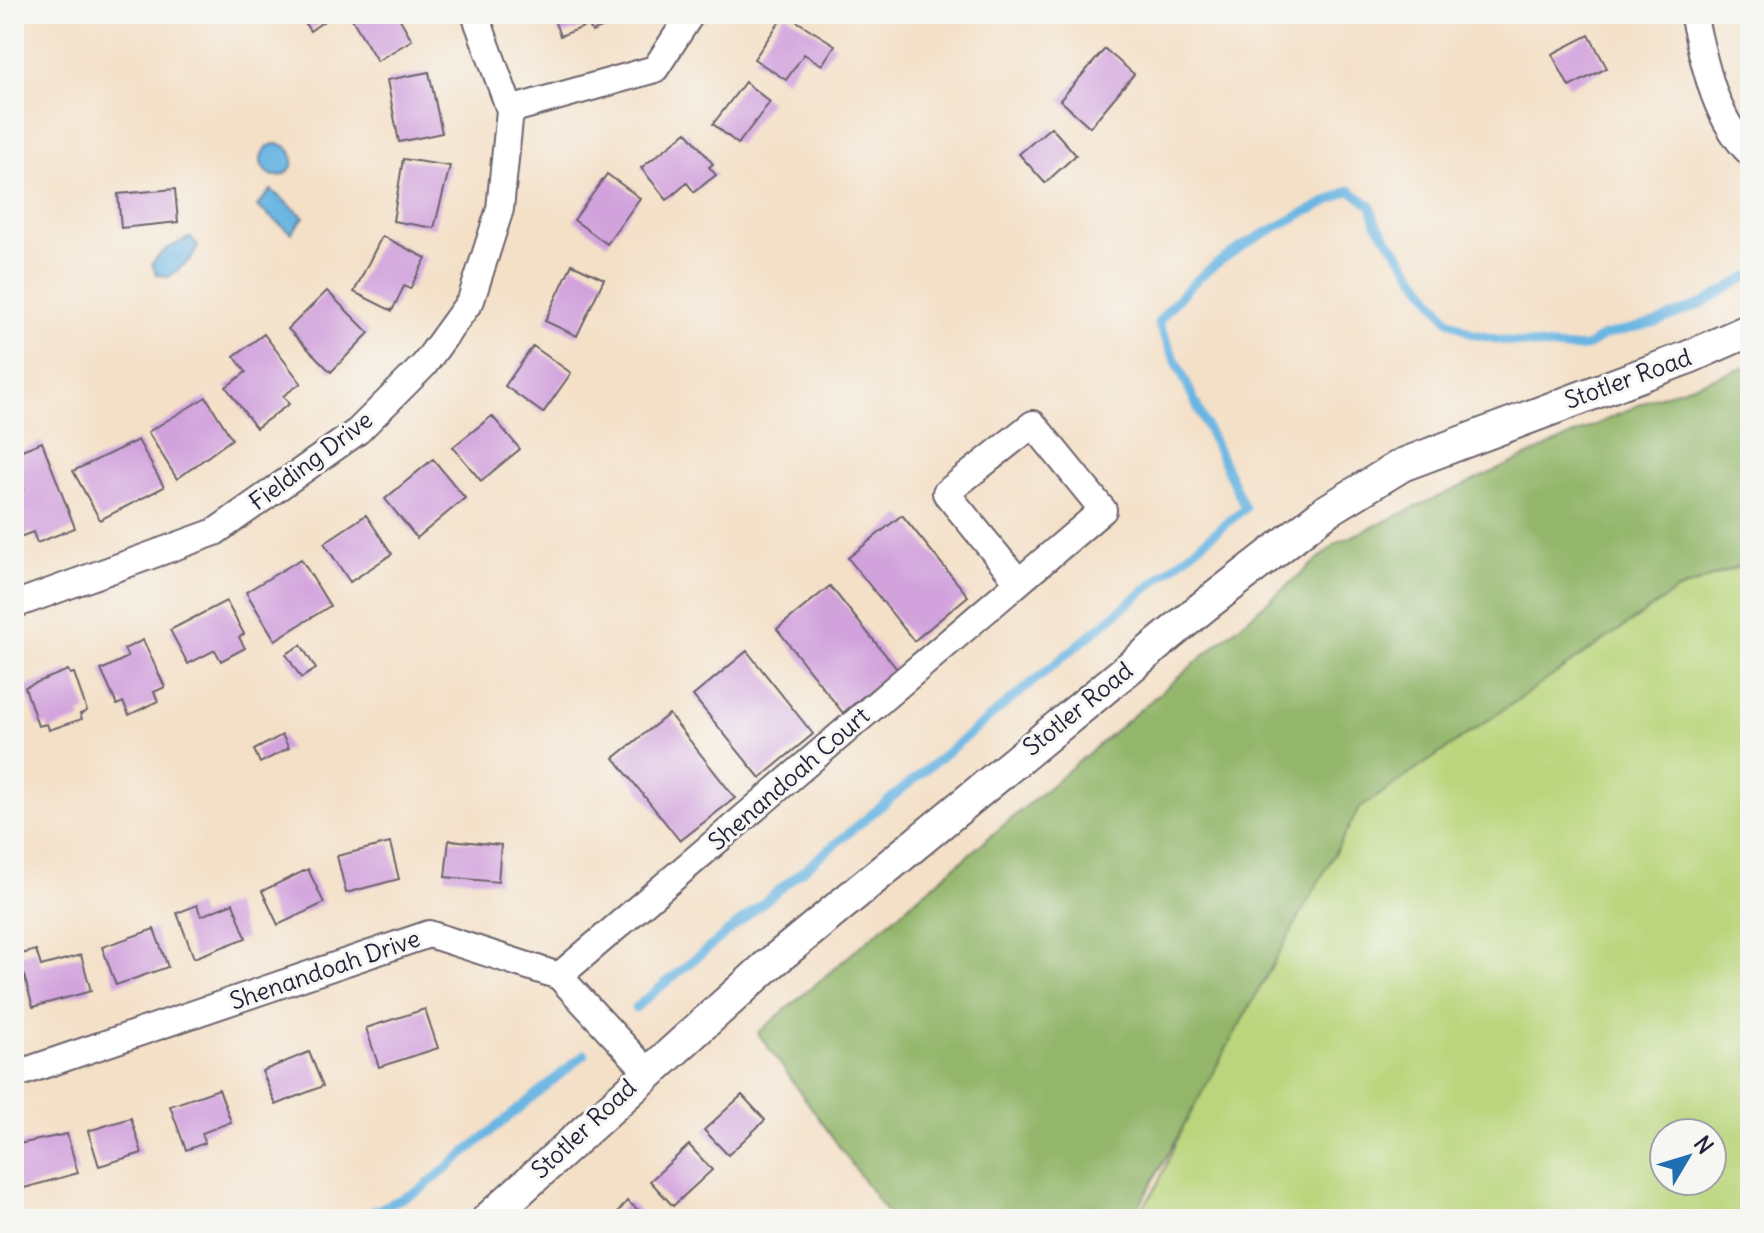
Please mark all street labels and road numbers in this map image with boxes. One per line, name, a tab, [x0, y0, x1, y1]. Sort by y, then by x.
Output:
street label: Stotler Road	[1560, 341, 1695, 415]
street label: Fielding Drive	[243, 404, 378, 516]
street label: Stotler Road	[1016, 655, 1138, 762]
street label: Shenandoah Court	[702, 700, 875, 856]
street label: Shenandoah Drive	[226, 922, 424, 1016]
street label: Stotler Road	[525, 1072, 642, 1184]

